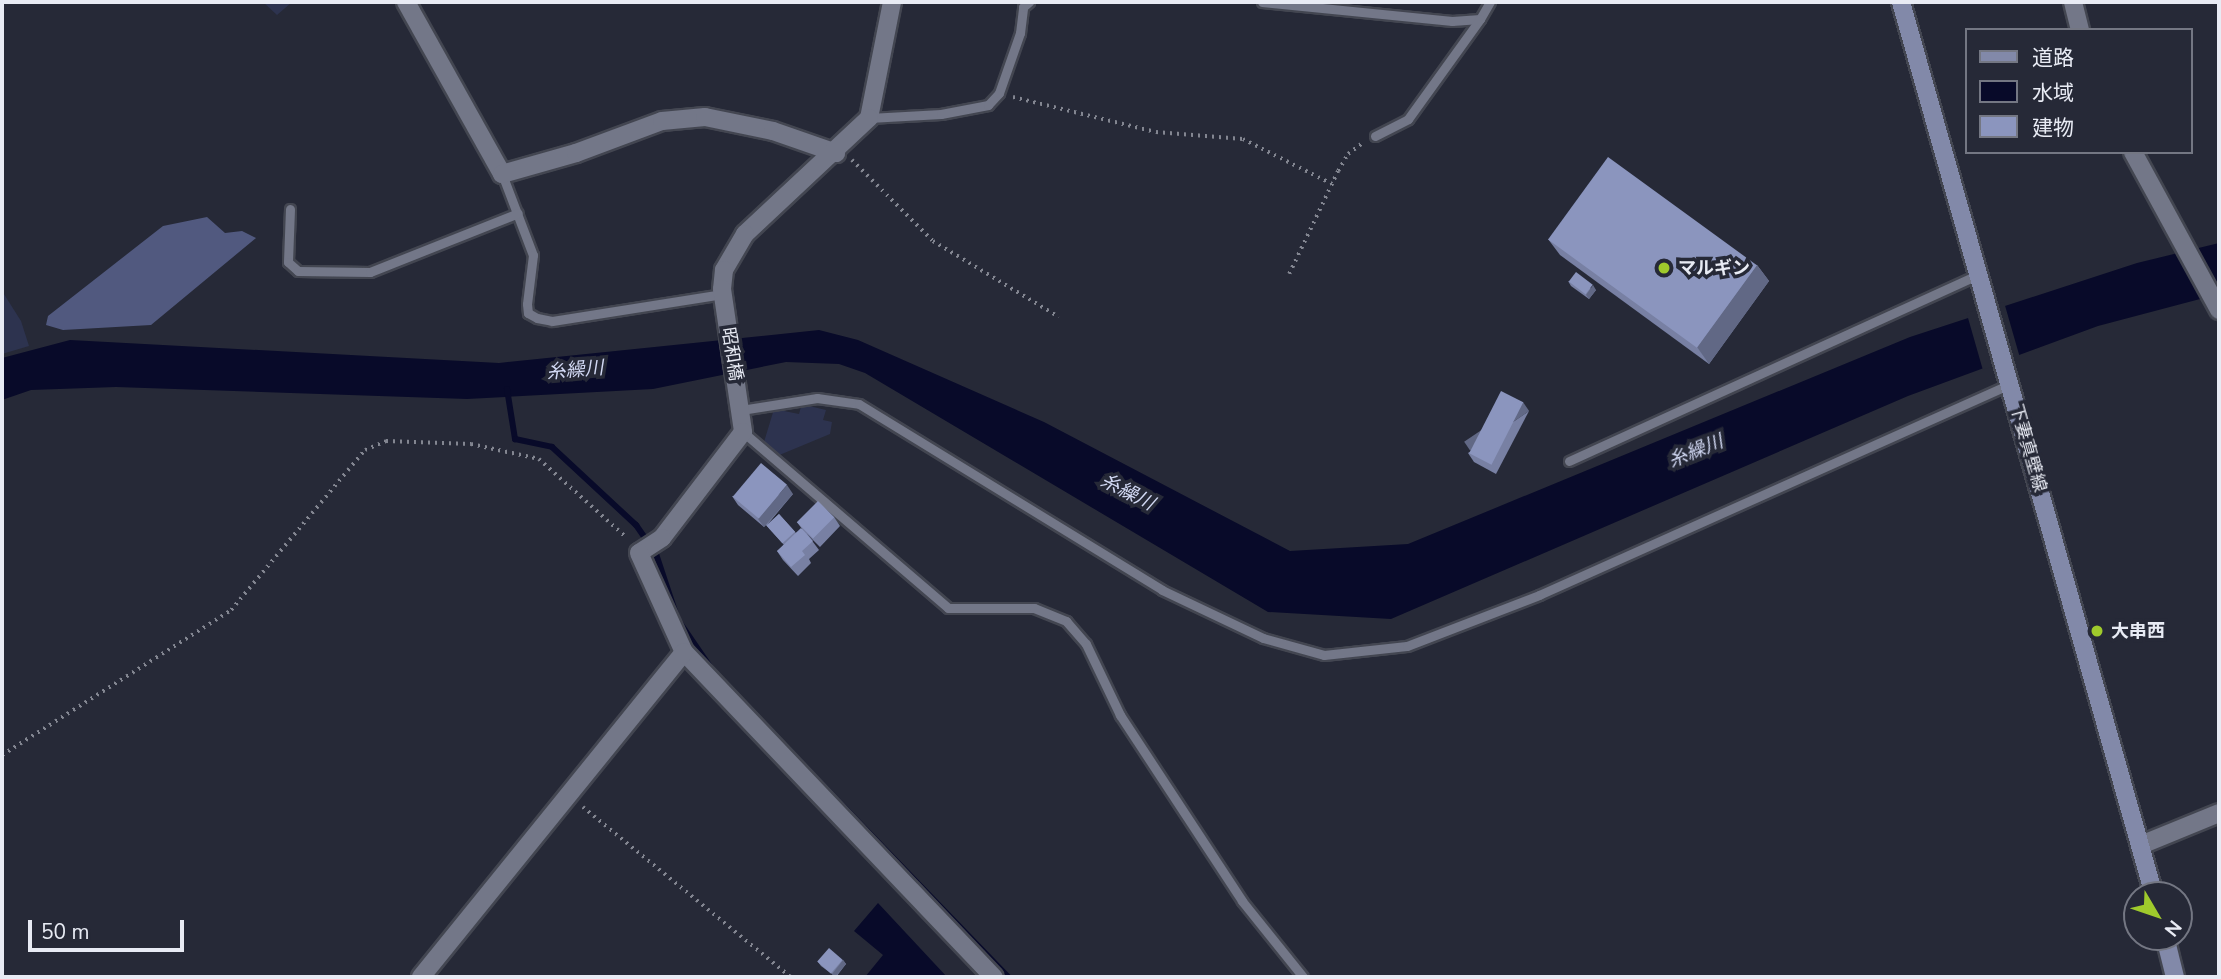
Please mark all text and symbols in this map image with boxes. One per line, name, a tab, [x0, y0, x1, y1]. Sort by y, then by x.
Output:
legend	[1966, 28, 2193, 154]
text: 道路	[2032, 44, 2074, 72]
text: 水域	[2032, 79, 2074, 107]
text: 建物	[2032, 114, 2074, 142]
place label: マルギン	[1678, 257, 1750, 279]
marker: マルギン	[1656, 260, 1672, 276]
street label: 昭和橋	[717, 326, 747, 382]
water label: 糸繰川	[546, 357, 604, 385]
street label: 下妻真壁線	[2005, 402, 2051, 494]
water label: 糸繰川	[1665, 431, 1727, 473]
water label: 糸繰川	[1096, 470, 1158, 516]
place label: 大串西	[2111, 620, 2165, 642]
marker: 大串西	[2089, 623, 2105, 639]
north arrow	[2123, 881, 2193, 951]
scale bar	[32, 906, 187, 950]
text: N	[2158, 914, 2187, 942]
text: 50 m	[41, 918, 90, 946]

